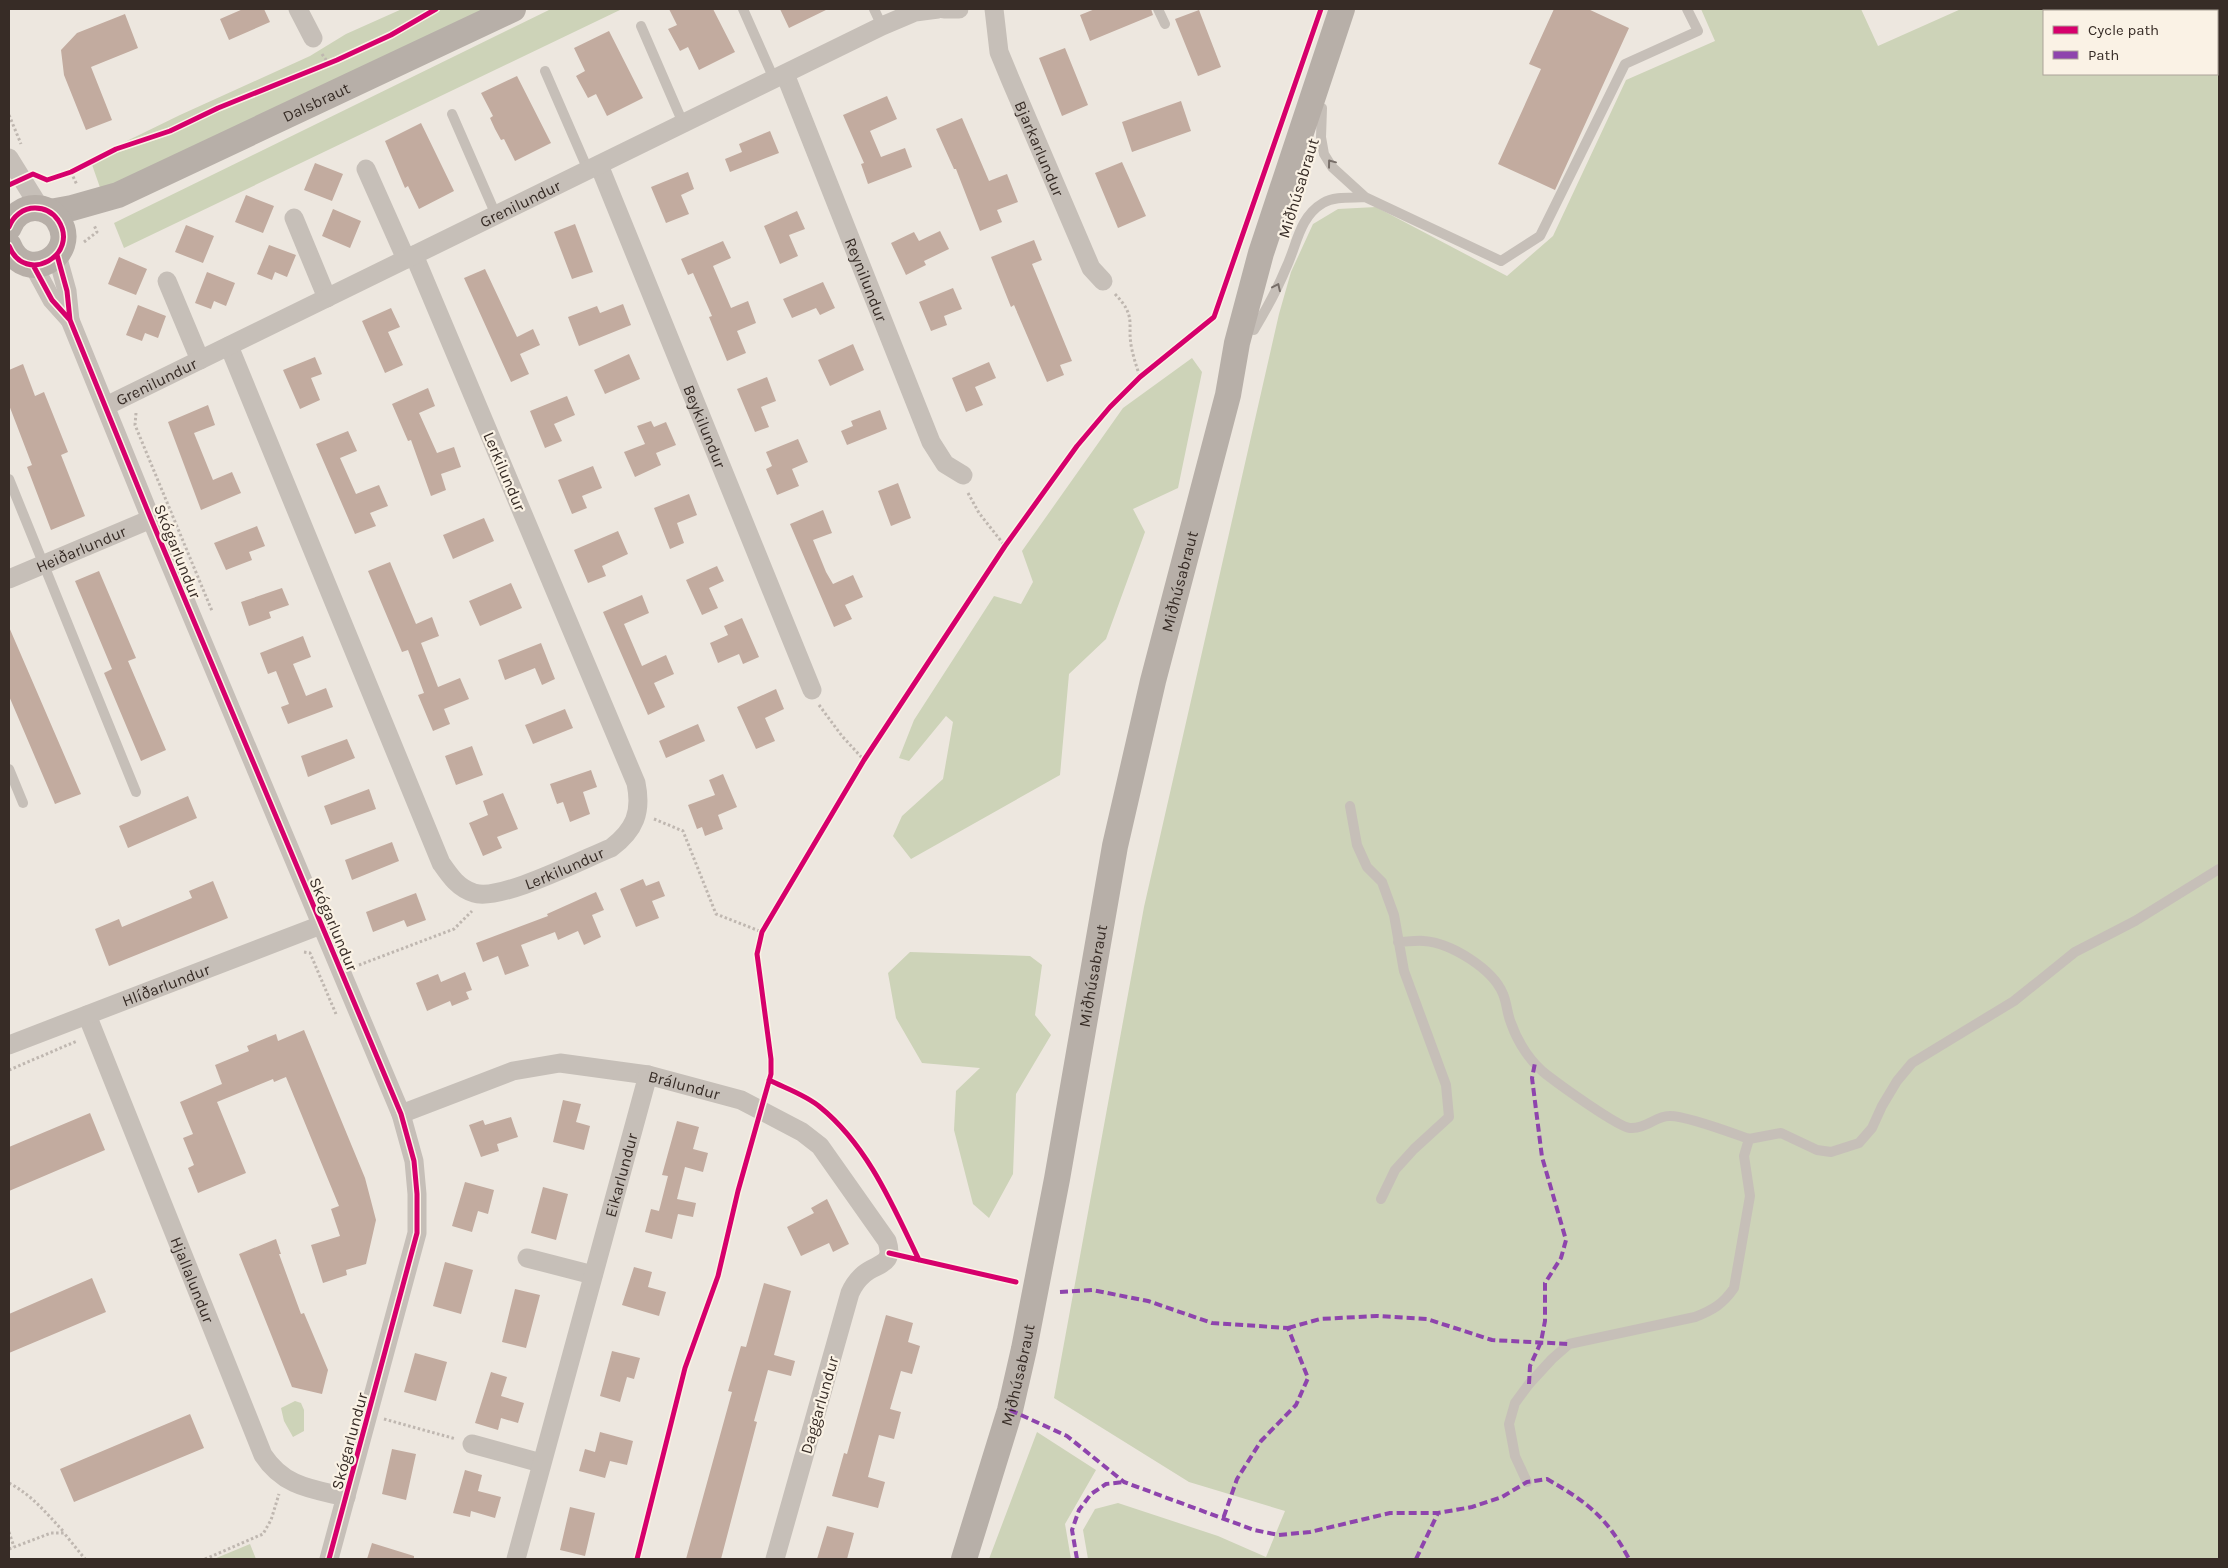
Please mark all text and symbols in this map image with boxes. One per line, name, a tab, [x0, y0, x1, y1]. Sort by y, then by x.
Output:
legend	[2043, 10, 2218, 75]
text: Cycle path	[2088, 21, 2159, 39]
text: Path	[2088, 46, 2119, 64]
street label: Dalsbraut	[280, 78, 353, 126]
street label: Bjarkarlundur	[1011, 98, 1068, 199]
street label: Miðhúsabraut	[1274, 136, 1323, 240]
one-way arrow	[1328, 159, 1337, 169]
street label: Grenilundur	[477, 176, 564, 231]
street label: Reynilundur	[841, 235, 891, 325]
one-way arrow	[1271, 283, 1282, 292]
street label: Grenilundur	[113, 354, 200, 410]
street label: Beykilundur	[679, 382, 730, 471]
street label: Lerkilundur	[479, 429, 530, 514]
street label: Skógarlundur	[150, 501, 205, 601]
street label: Heiðarlundur	[33, 522, 129, 577]
street label: Miðhúsabraut	[1157, 529, 1202, 634]
street label: Lerkilundur	[522, 843, 607, 894]
street label: Skógarlundur	[305, 875, 362, 974]
street label: Miðhúsabraut	[1075, 923, 1111, 1029]
street label: Hlíðarlundur	[119, 960, 213, 1011]
street label: Brálundur	[646, 1067, 722, 1104]
street label: Eikarlundur	[601, 1131, 642, 1219]
street label: Hjallalundur	[167, 1234, 218, 1326]
street label: Miðhúsabraut	[997, 1322, 1039, 1428]
street label: Daggarlundur	[796, 1354, 843, 1456]
street label: Skógarlundur	[327, 1390, 372, 1492]

